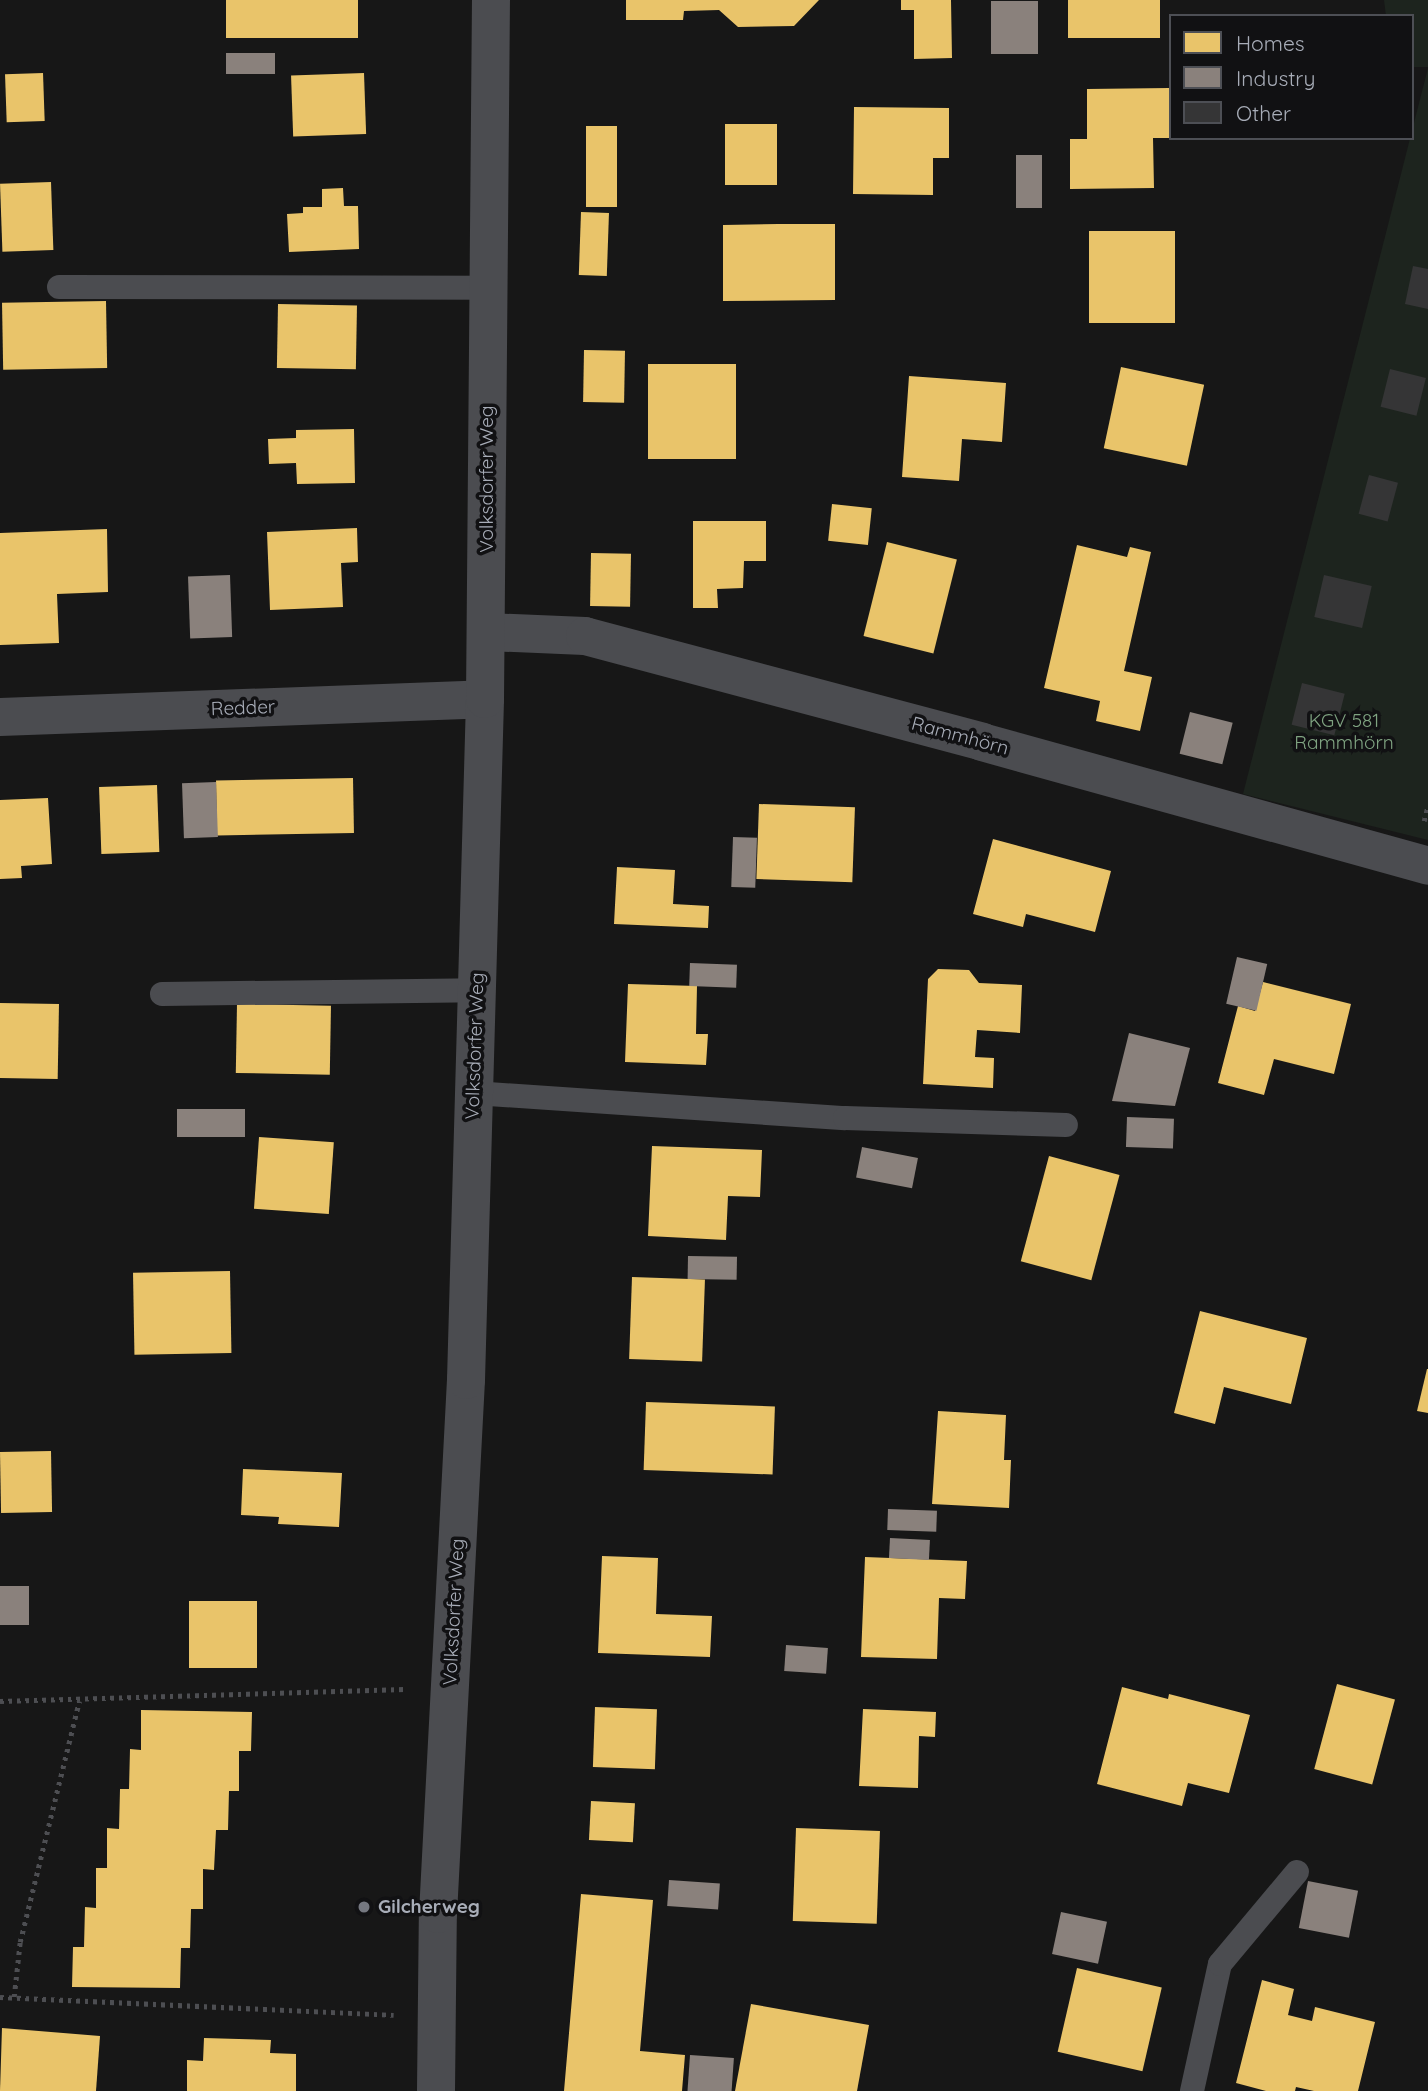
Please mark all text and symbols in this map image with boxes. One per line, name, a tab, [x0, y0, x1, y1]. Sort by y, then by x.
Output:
legend	[1169, 14, 1414, 140]
text: Homes	[1236, 30, 1305, 56]
text: Industry	[1236, 65, 1315, 91]
text: Other	[1236, 100, 1291, 126]
street label: Volksdorfer Weg	[476, 405, 498, 553]
street label: Redder	[210, 695, 276, 721]
park label: KGV 581 Rammhörn	[1294, 710, 1394, 754]
street label: Rammhörn	[909, 712, 1011, 760]
street label: Volksdorfer Weg	[461, 972, 489, 1120]
street label: Volksdorfer Weg	[439, 1538, 469, 1686]
place label: Gilcherweg	[378, 1896, 480, 1918]
marker: Gilcherweg	[356, 1899, 372, 1915]

